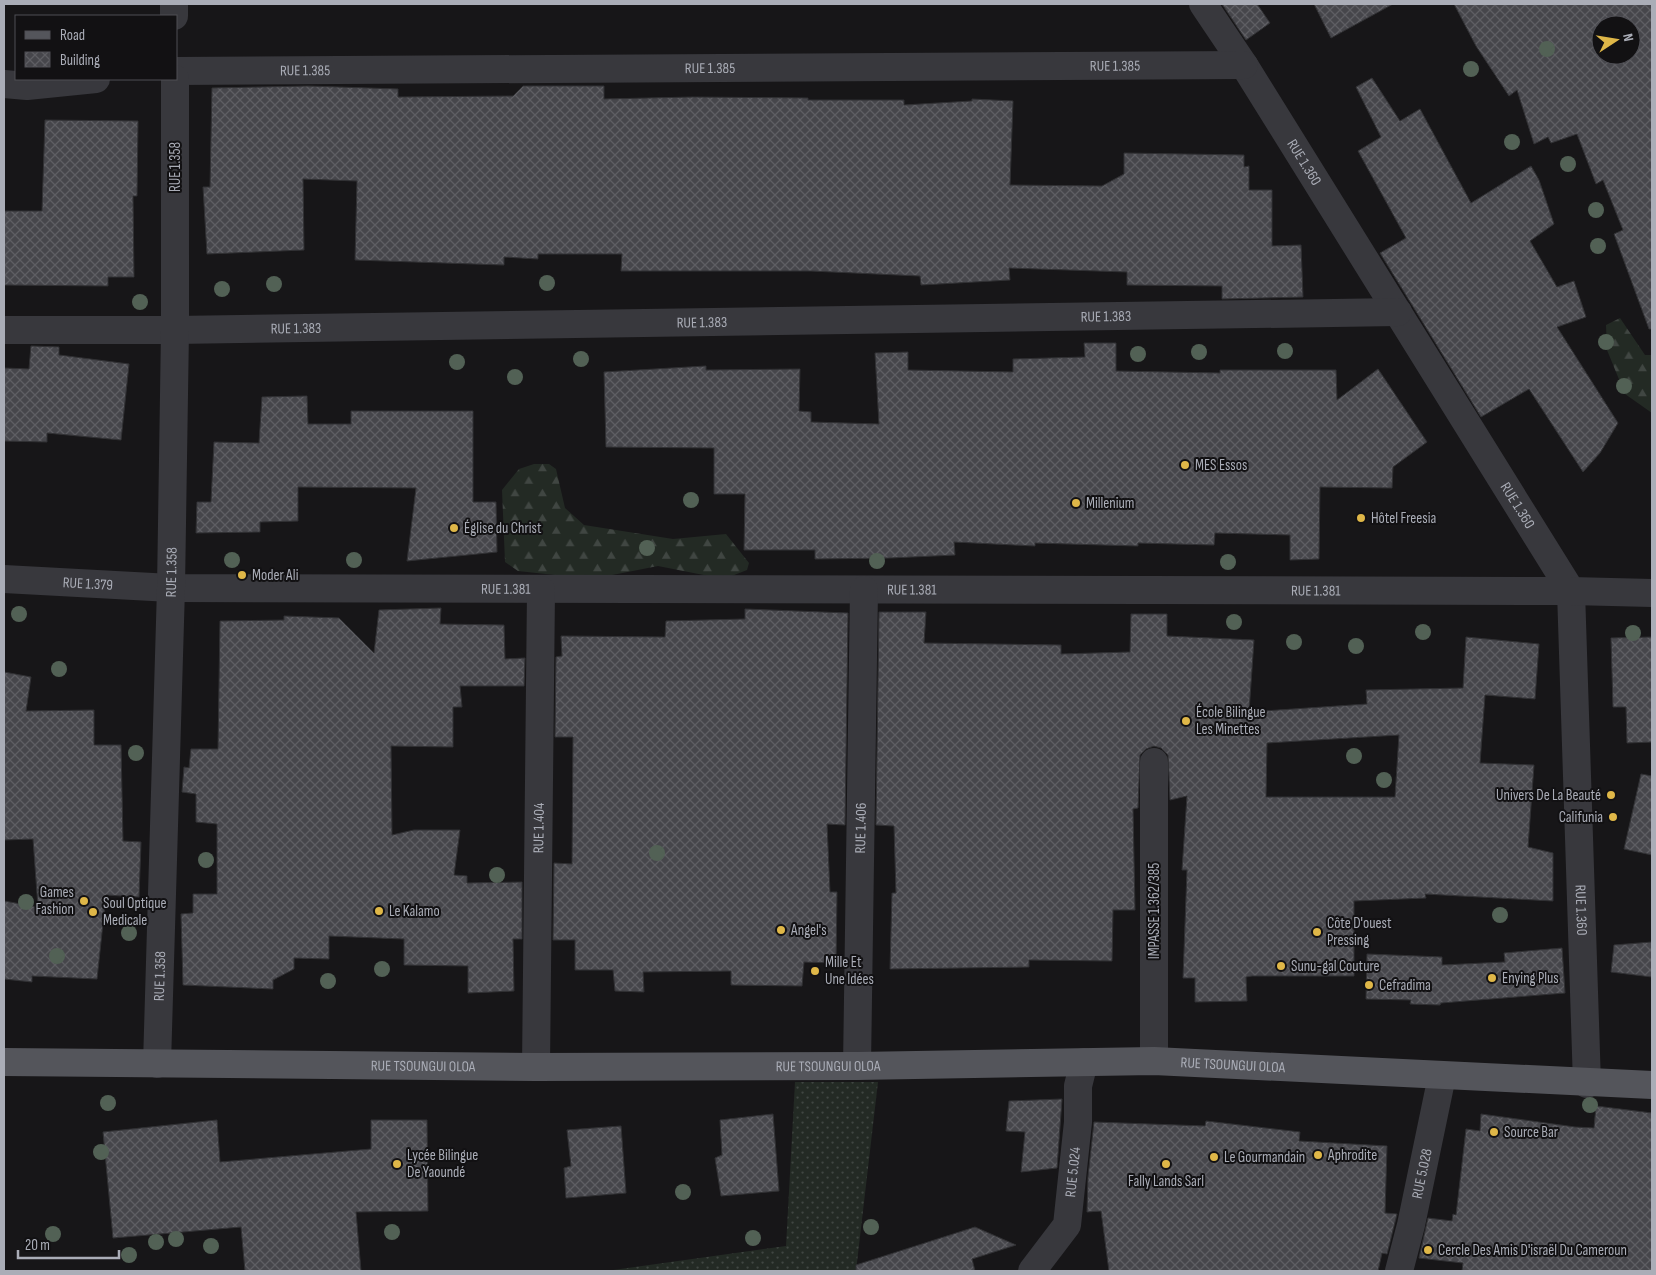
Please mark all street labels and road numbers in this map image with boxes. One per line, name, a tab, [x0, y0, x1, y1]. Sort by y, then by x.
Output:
street label: RUE 1.385	[1090, 56, 1140, 75]
street label: RUE 1.385	[685, 58, 735, 78]
street label: RUE 1.385	[280, 61, 330, 80]
street label: RUE 1.360	[1283, 136, 1326, 189]
street label: RUE 1.358	[166, 142, 185, 192]
street label: RUE 1.383	[1080, 306, 1131, 326]
street label: RUE 1.383	[677, 312, 727, 332]
street label: RUE 1.383	[271, 318, 321, 338]
street label: RUE 1.360	[1496, 479, 1539, 532]
street label: RUE 1.358	[161, 547, 181, 598]
street label: RUE 1.379	[62, 573, 114, 594]
street label: RUE 1.381	[481, 579, 531, 598]
street label: RUE 1.381	[887, 580, 937, 599]
street label: RUE 1.381	[1291, 581, 1341, 600]
street label: RUE 1.406	[851, 802, 870, 854]
street label: RUE 1.404	[529, 803, 548, 853]
street label: IMPASSE 1.362/385	[1145, 863, 1164, 959]
street label: RUE 1.360	[1571, 884, 1592, 936]
street label: RUE 1.358	[149, 951, 170, 1001]
street label: RUE TSOUNGUI OLOA	[1180, 1053, 1286, 1077]
street label: RUE TSOUNGUI OLOA	[371, 1056, 476, 1076]
street label: RUE TSOUNGUI OLOA	[776, 1056, 881, 1076]
street label: RUE 5.024	[1061, 1146, 1085, 1198]
street label: RUE 5.028	[1407, 1147, 1436, 1200]

